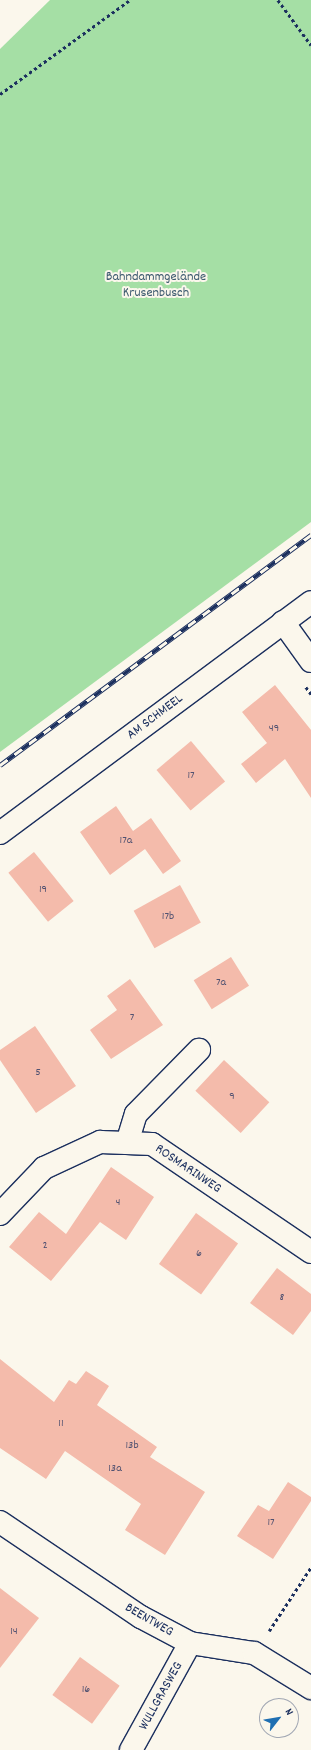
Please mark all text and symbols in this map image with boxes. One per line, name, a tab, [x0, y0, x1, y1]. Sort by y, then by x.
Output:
park label: Bahndammgelände Krusenbusch	[106, 269, 206, 302]
street label: AM SCHMEEL	[124, 690, 186, 744]
house number: 49	[269, 722, 279, 736]
house number: 17	[187, 769, 195, 783]
house number: 17a	[120, 834, 132, 848]
house number: 19	[39, 883, 47, 897]
house number: 17b	[162, 910, 174, 924]
house number: 7a	[216, 976, 226, 990]
house number: 7	[130, 1011, 134, 1025]
house number: 5	[35, 1066, 41, 1080]
house number: 9	[229, 1090, 235, 1104]
street label: ROSMARINWEG	[152, 1141, 224, 1197]
house number: 4	[116, 1196, 120, 1210]
house number: 2	[42, 1239, 48, 1253]
house number: 6	[196, 1247, 202, 1261]
house number: 8	[280, 1291, 284, 1305]
house number: 11	[58, 1417, 64, 1431]
house number: 13b	[125, 1439, 139, 1453]
house number: 13a	[108, 1462, 122, 1476]
house number: 17	[267, 1516, 275, 1530]
street label: BEENTWEG	[122, 1599, 176, 1641]
house number: 14	[10, 1625, 18, 1639]
street label: WULLGRASWEG	[135, 1659, 187, 1733]
house number: 16	[82, 1683, 90, 1697]
north arrow	[259, 1698, 299, 1738]
text: N	[280, 1706, 297, 1719]

